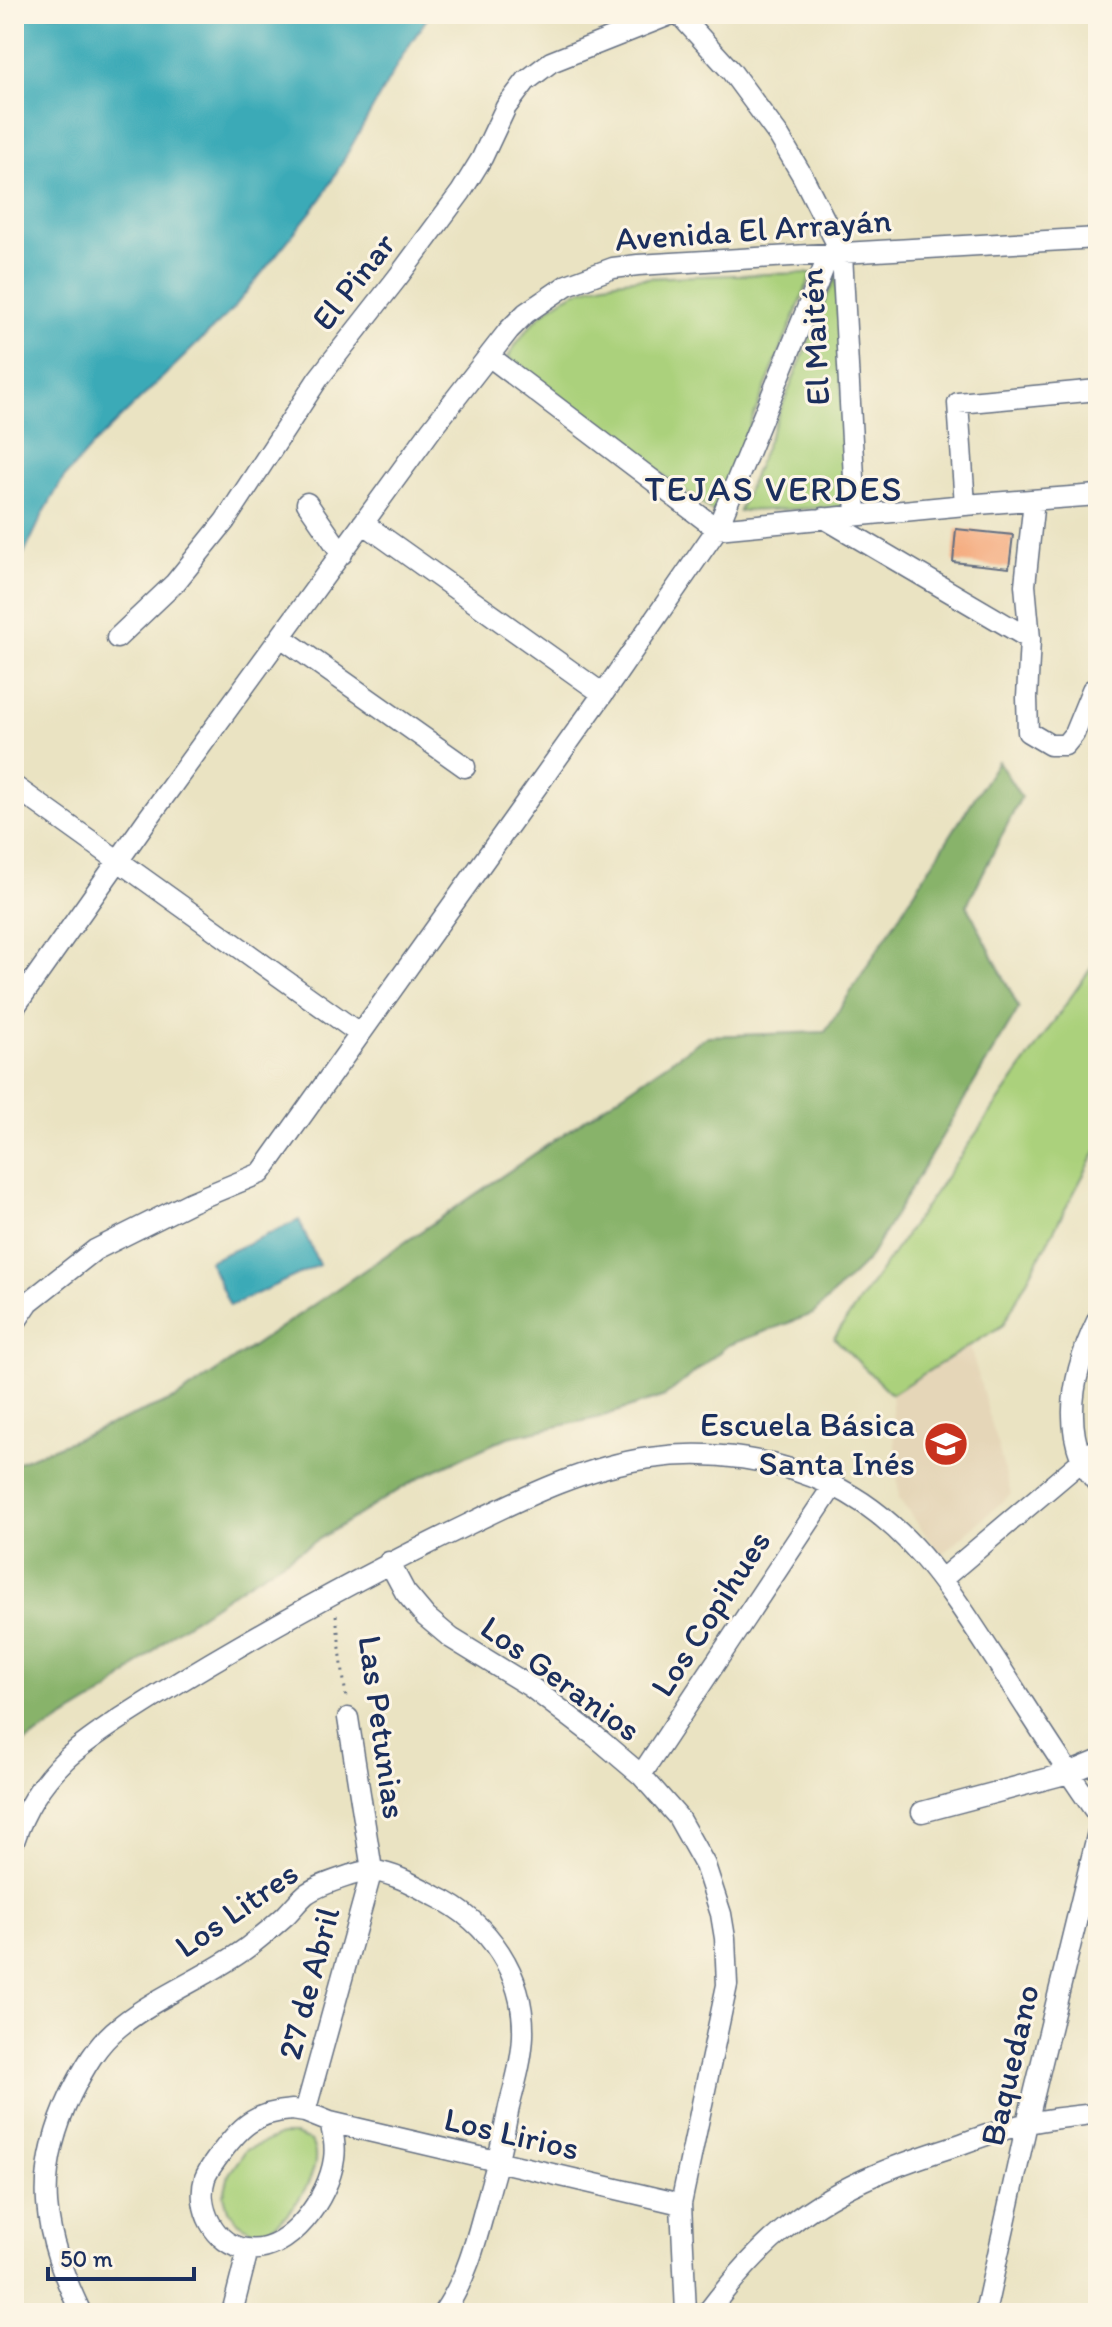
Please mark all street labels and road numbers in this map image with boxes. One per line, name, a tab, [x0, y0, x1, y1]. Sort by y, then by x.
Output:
street label: Avenida El Arrayán	[613, 199, 893, 260]
street label: El Pinar	[303, 224, 404, 338]
street label: El Maitén	[790, 267, 839, 407]
street label: Los Copihues	[641, 1522, 779, 1704]
street label: Los Geranios	[473, 1607, 649, 1750]
street label: Las Petunias	[349, 1633, 416, 1821]
street label: Los Litres	[167, 1852, 306, 1967]
street label: 27 de Abril	[268, 1902, 349, 2064]
street label: Baquedano	[971, 1980, 1048, 2150]
street label: Los Lirios	[440, 2098, 583, 2169]

